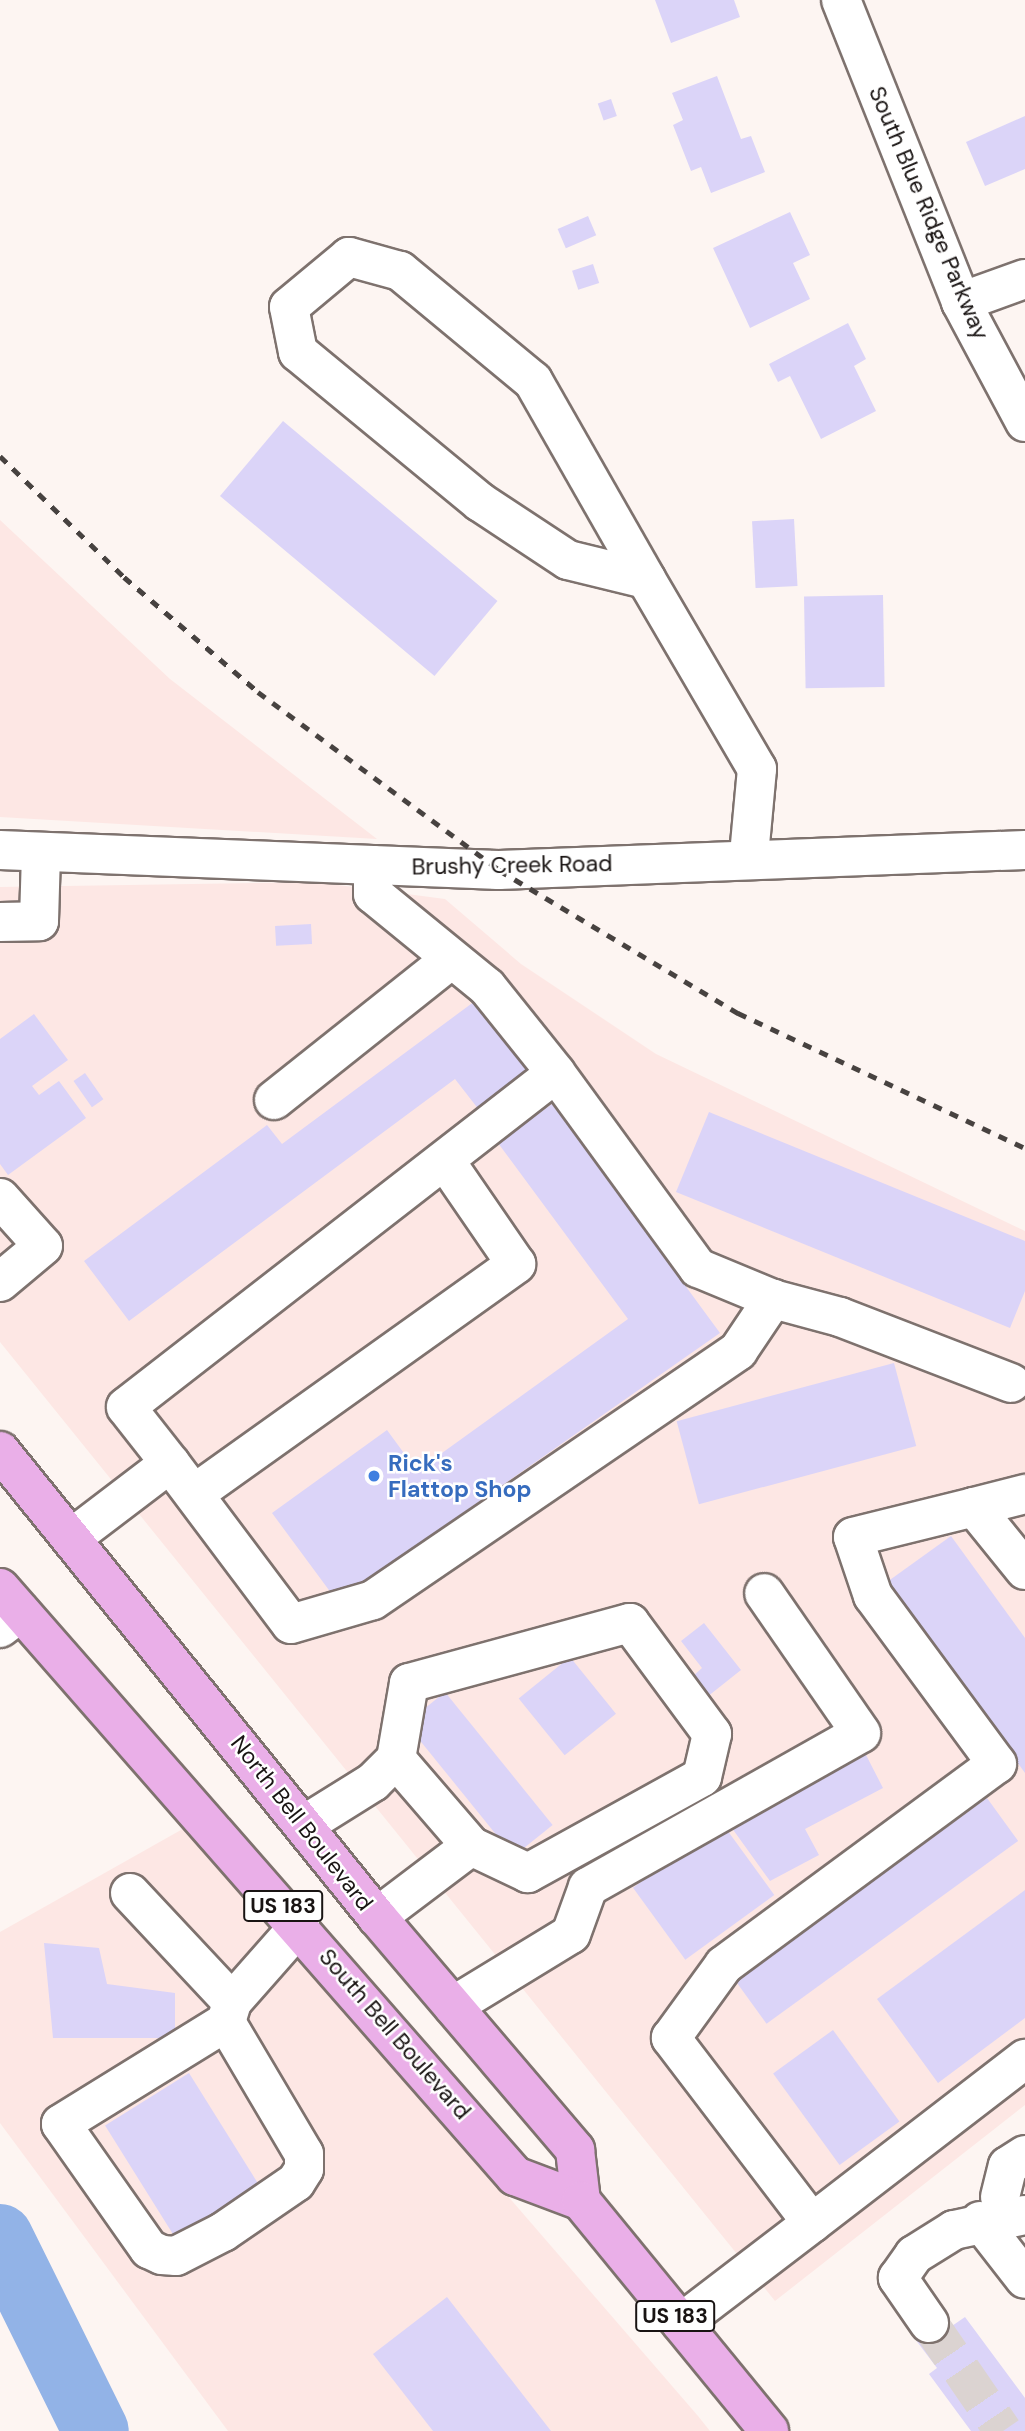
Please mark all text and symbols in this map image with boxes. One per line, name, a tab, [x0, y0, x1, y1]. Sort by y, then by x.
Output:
street label: South Blue Ridge Parkway	[863, 82, 995, 344]
street label: Brushy Creek Road	[411, 849, 613, 881]
place label: Rick's Flattop Shop	[388, 1449, 532, 1503]
marker: Rick's Flattop Shop	[366, 1468, 382, 1484]
street label: North Bell Boulevard	[225, 1730, 379, 1916]
road number: US 183	[243, 1888, 323, 1924]
street label: South Bell Boulevard	[313, 1943, 477, 2125]
road number: US 183	[635, 2298, 715, 2334]

